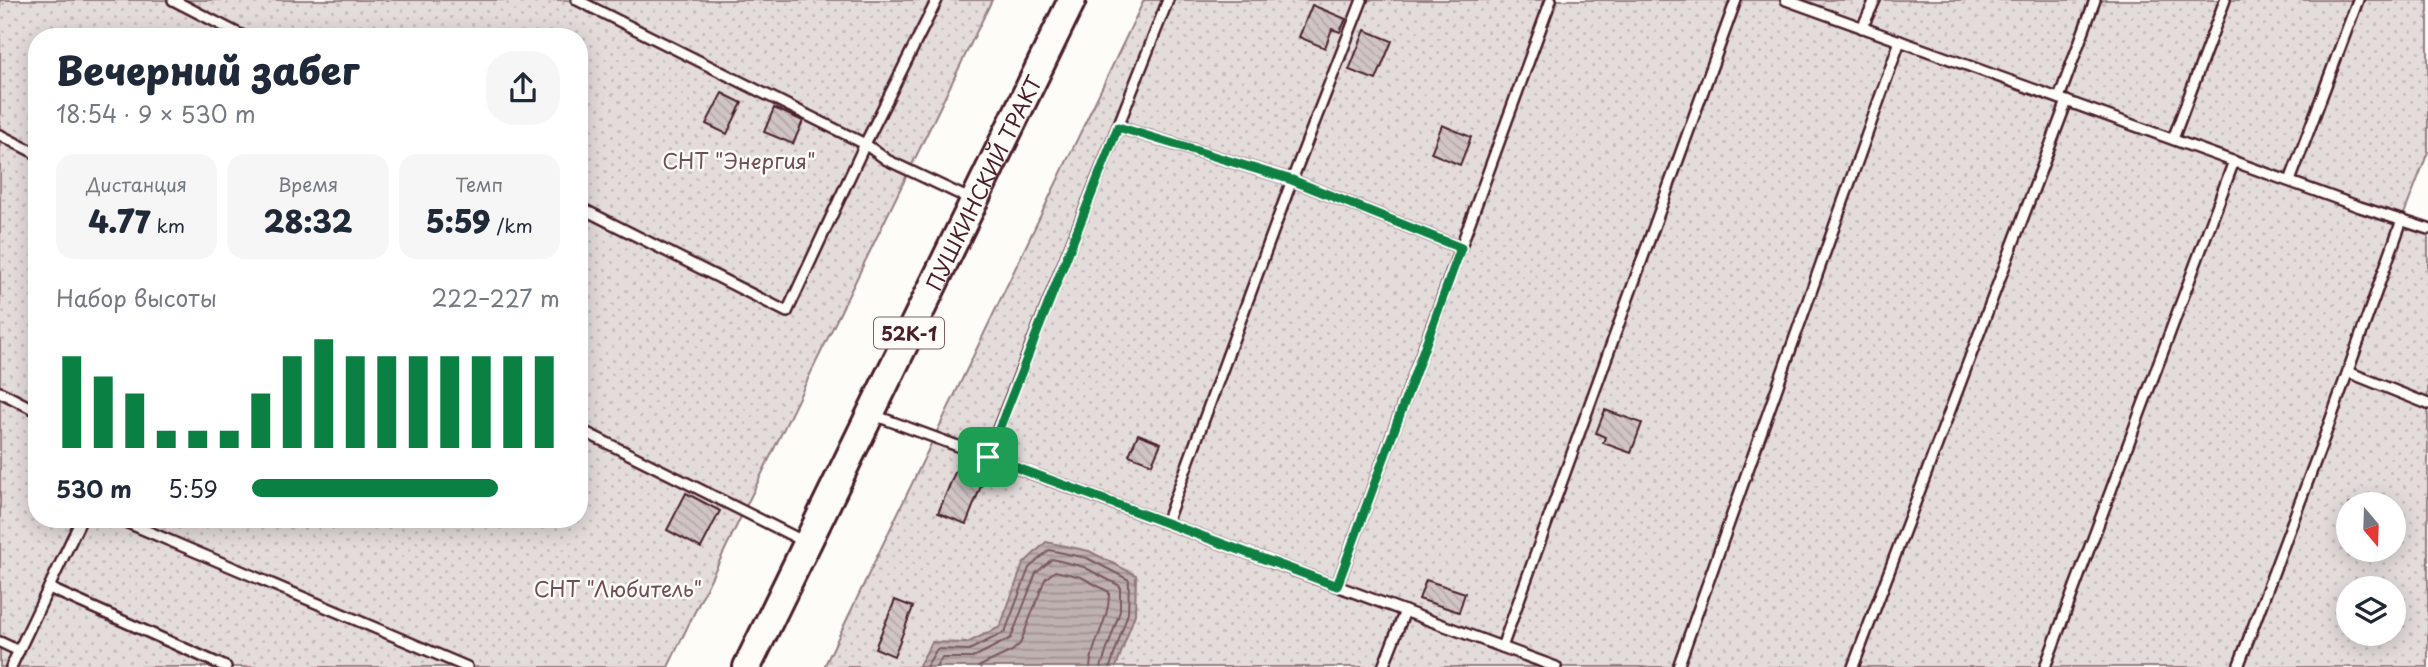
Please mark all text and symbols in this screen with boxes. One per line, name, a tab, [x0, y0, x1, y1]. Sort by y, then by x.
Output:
text: Вечерний забег	[56, 41, 359, 98]
button: share	[486, 51, 560, 125]
street label: ПУШКИНСКИЙ ТРАКТ	[917, 69, 1049, 296]
text: 18:54 · 9 × 530 m	[56, 96, 256, 131]
park label: СНТ "Энергия"	[662, 144, 816, 176]
text: Дистанция	[86, 170, 187, 198]
text: Время	[278, 170, 338, 198]
text: Темп	[455, 170, 503, 198]
text: 4.77	[88, 198, 150, 243]
text: 28:32	[264, 198, 352, 243]
text: 5:59	[426, 198, 490, 243]
text: km	[150, 211, 185, 239]
text: /km	[490, 211, 533, 239]
text: Набор высоты	[56, 280, 217, 315]
text: 222–227 m	[431, 280, 560, 315]
road number: 52К-1	[874, 318, 944, 348]
pin	[958, 427, 1018, 487]
icon: arrive	[969, 438, 1007, 476]
text: 530 m	[56, 471, 132, 506]
text: 5:59	[168, 471, 218, 506]
north arrow	[2336, 492, 2406, 562]
map controls	[2336, 492, 2406, 646]
park label: СНТ "Любитель"	[534, 572, 702, 604]
button: layers	[2336, 576, 2406, 646]

